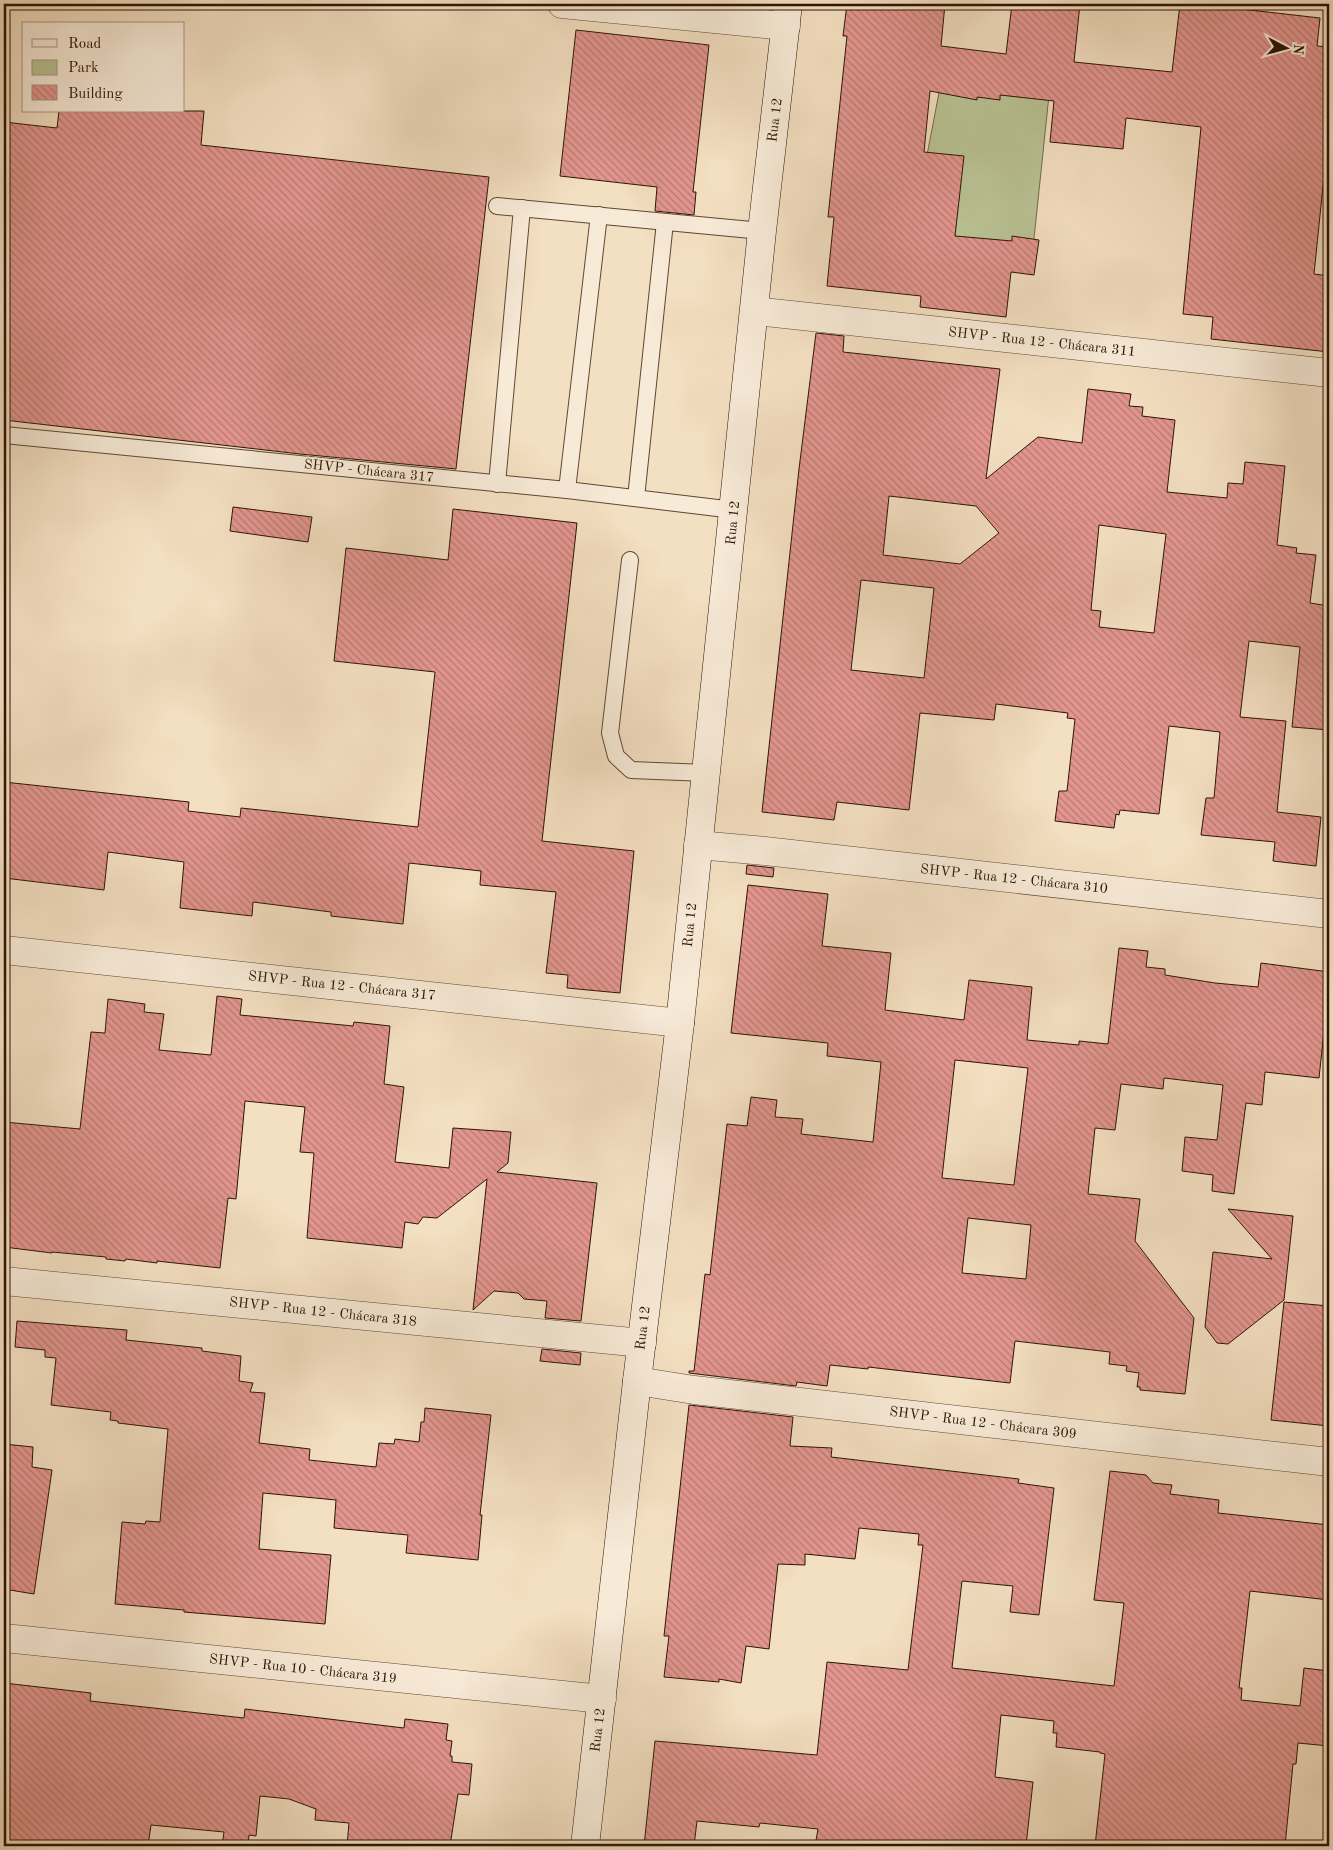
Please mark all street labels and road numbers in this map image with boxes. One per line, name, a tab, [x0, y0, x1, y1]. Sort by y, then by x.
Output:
street label: Rua 12	[765, 97, 785, 143]
street label: SHVP - Rua 12 - Chácara 311	[948, 325, 1136, 359]
street label: SHVP - Chácara 317	[303, 457, 435, 485]
street label: Rua 12	[724, 500, 742, 546]
street label: SHVP - Rua 12 - Chácara 310	[920, 862, 1108, 896]
street label: Rua 12	[681, 902, 699, 948]
street label: SHVP - Rua 12 - Chácara 317	[248, 969, 436, 1003]
street label: SHVP - Rua 12 - Chácara 318	[229, 1295, 417, 1329]
street label: Rua 12	[633, 1305, 653, 1351]
street label: SHVP - Rua 12 - Chácara 309	[889, 1405, 1077, 1441]
street label: SHVP - Rua 10 - Chácara 319	[209, 1652, 397, 1686]
street label: Rua 12	[588, 1707, 608, 1753]

